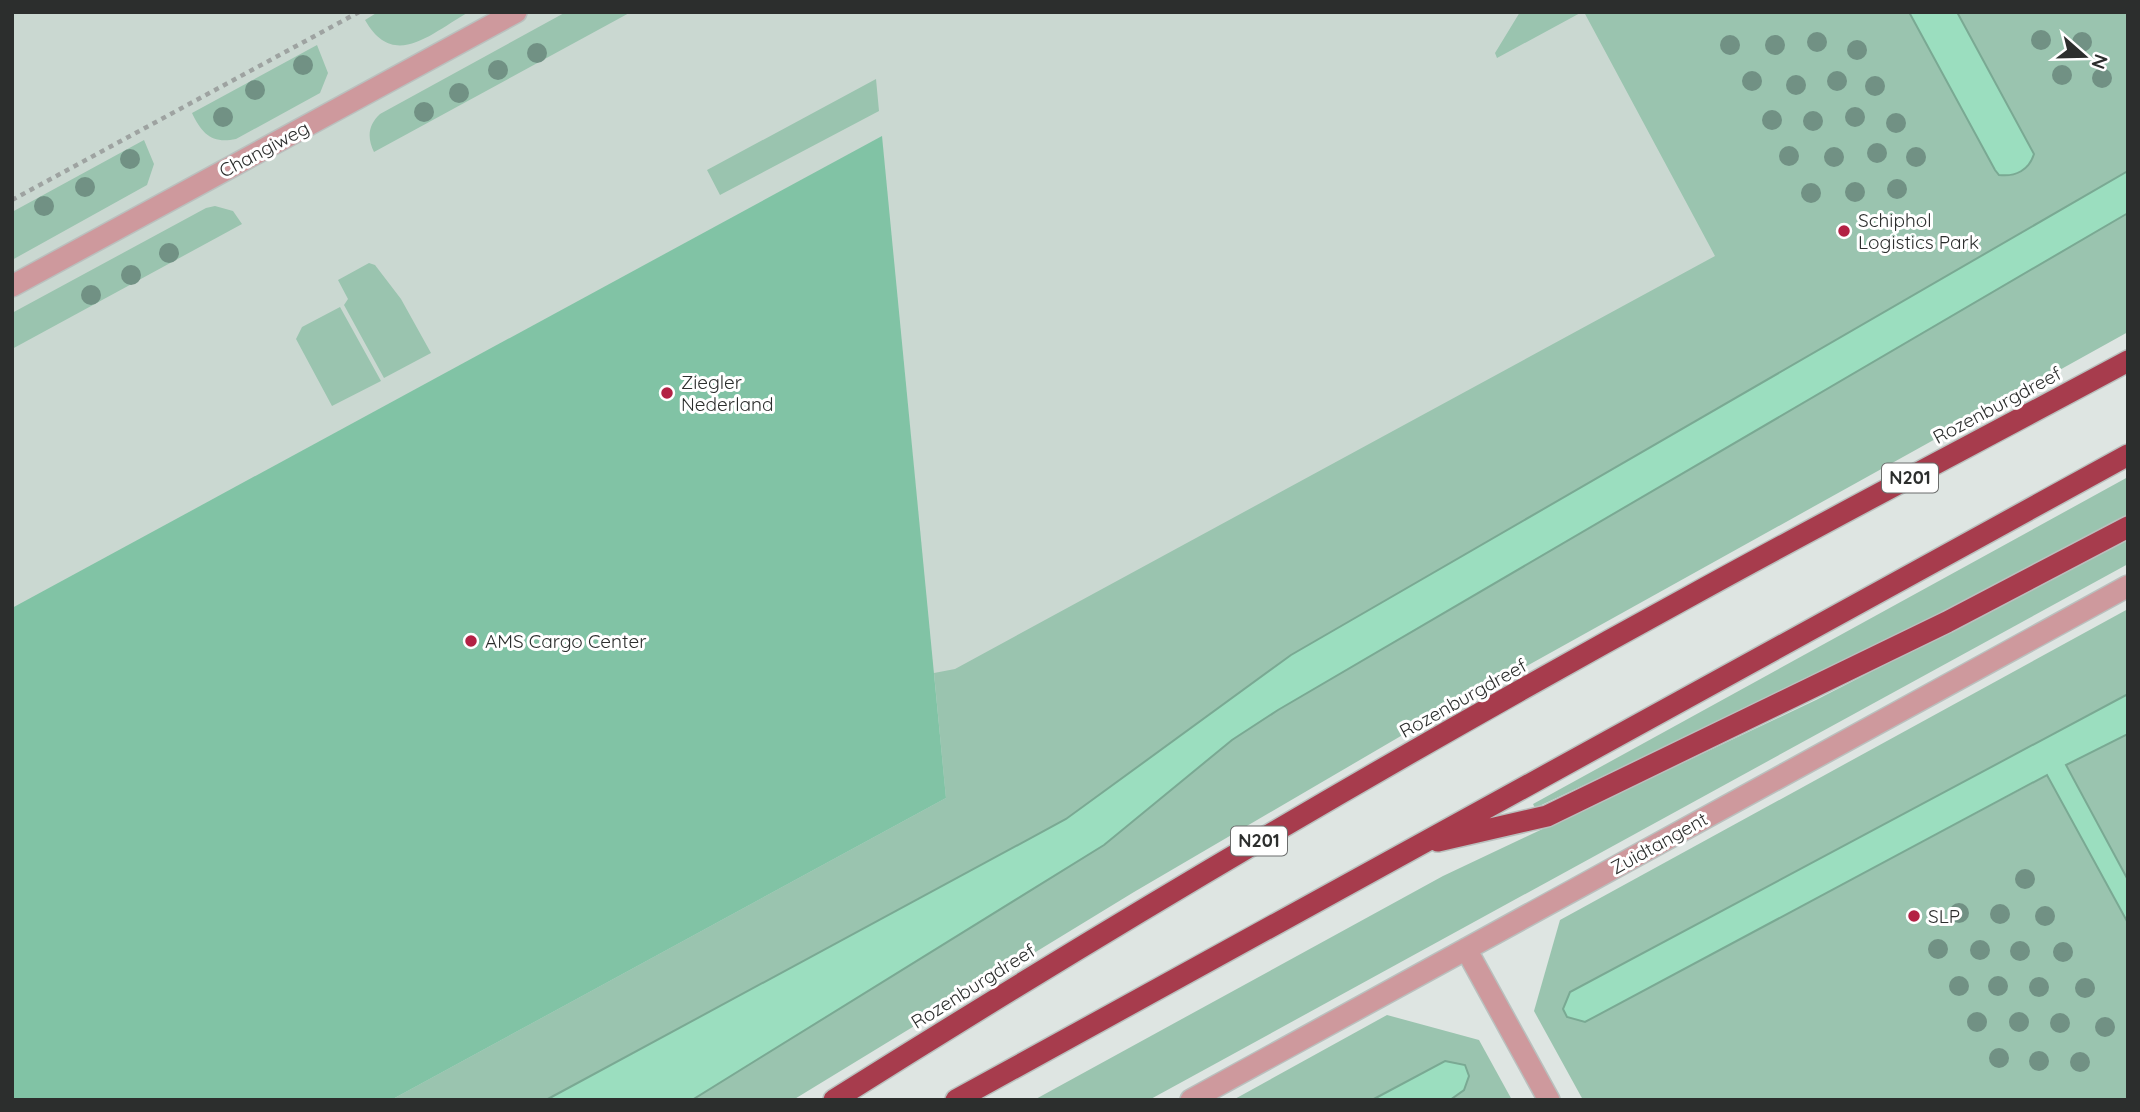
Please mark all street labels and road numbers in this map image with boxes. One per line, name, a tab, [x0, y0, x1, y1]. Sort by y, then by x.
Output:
street label: Changiweg	[215, 115, 313, 183]
street label: Rozenburgdreef	[1929, 361, 2066, 449]
road number: N201	[1882, 464, 1938, 492]
street label: Rozenburgdreef	[1395, 653, 1531, 743]
street label: Zuidtangent	[1606, 807, 1712, 879]
road number: N201	[1231, 826, 1287, 856]
street label: Rozenburgdreef	[906, 938, 1040, 1034]

